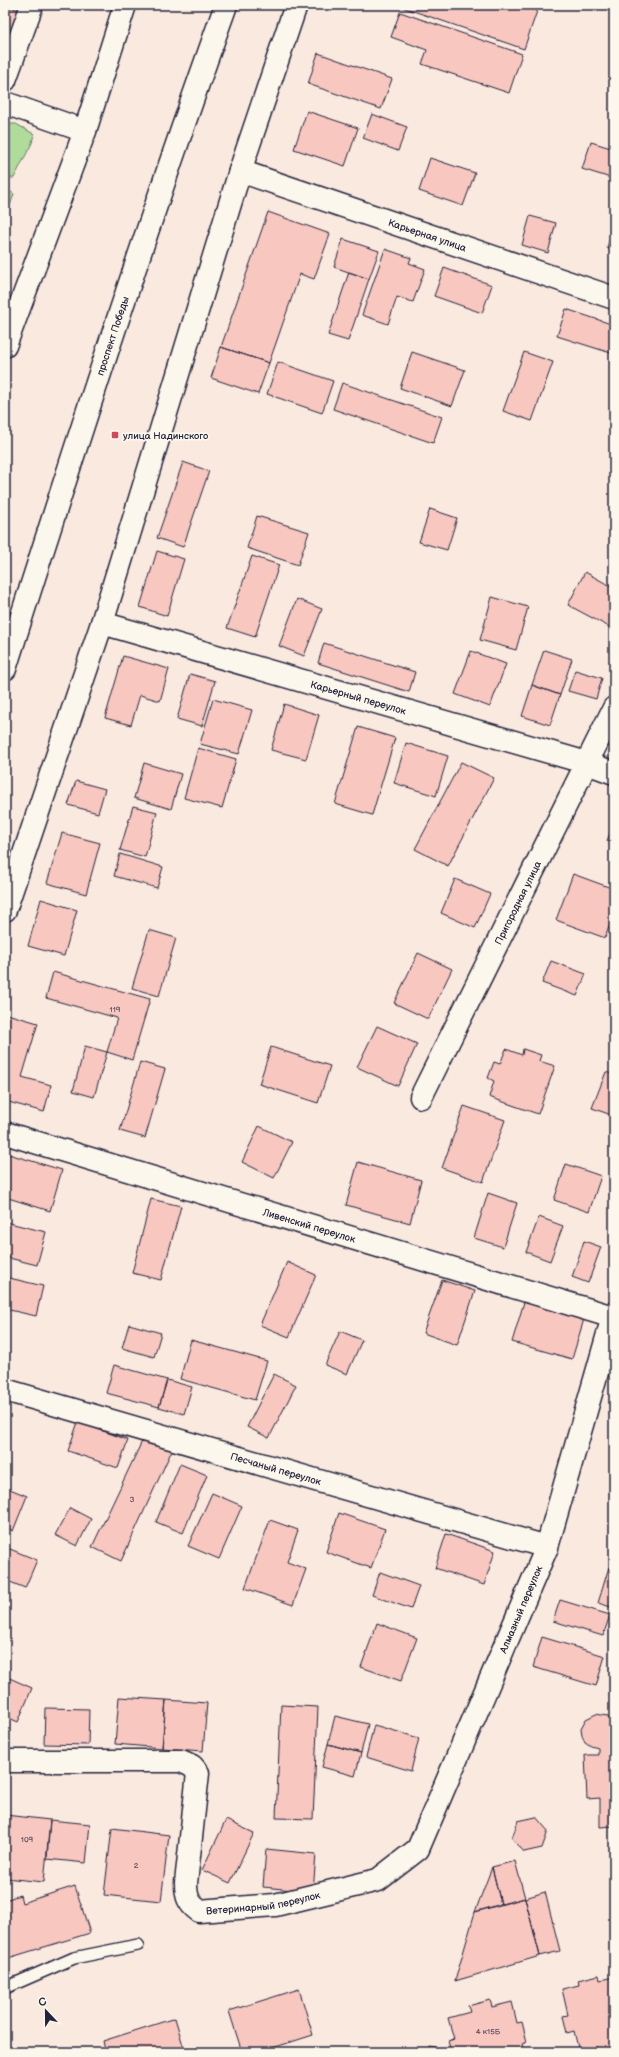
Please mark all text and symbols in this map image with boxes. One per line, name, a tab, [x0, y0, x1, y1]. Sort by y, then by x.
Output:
street label: Карьерная улица	[387, 217, 468, 254]
street label: проспект Победы	[94, 295, 132, 377]
marker: улица Надинского	[110, 430, 120, 440]
place label: улица Надинского	[123, 430, 208, 442]
street label: Карьерный переулок	[309, 679, 408, 718]
street label: Пригородная улица	[493, 859, 544, 947]
house number: 119	[110, 1005, 121, 1014]
street label: Ливенский переулок	[260, 1206, 357, 1246]
street label: Песчаный переулок	[229, 1451, 323, 1488]
house number: 3	[130, 1495, 135, 1504]
street label: Алмазный переулок	[497, 1563, 546, 1656]
house number: 109	[21, 1835, 34, 1844]
house number: 2	[134, 1861, 139, 1870]
street label: Ветеринарный переулок	[206, 1889, 322, 1917]
north arrow	[26, 1991, 66, 2031]
text: С	[36, 1995, 49, 2010]
house number: 4 к15Б	[476, 2027, 501, 2036]

